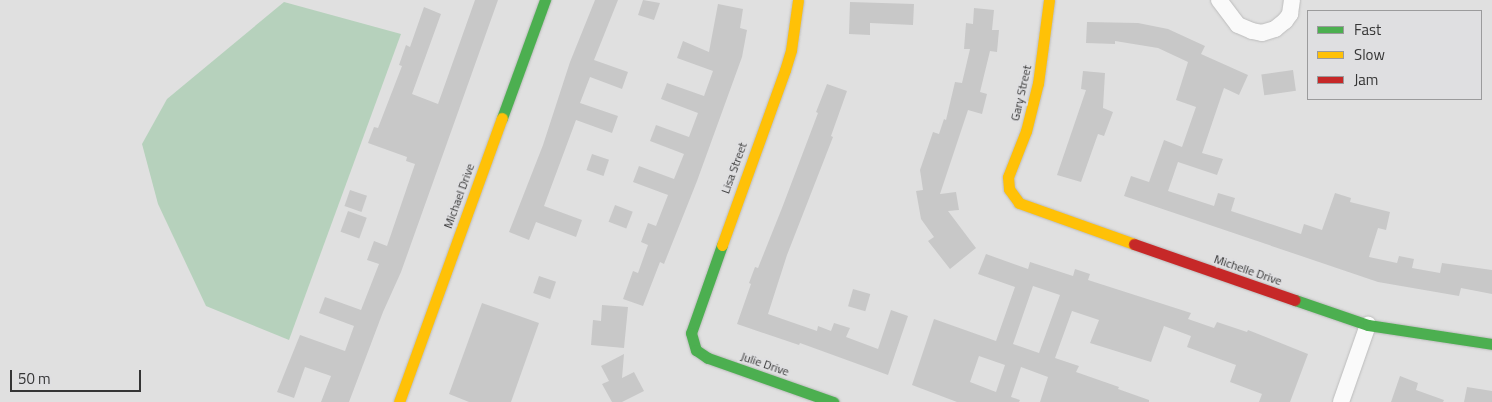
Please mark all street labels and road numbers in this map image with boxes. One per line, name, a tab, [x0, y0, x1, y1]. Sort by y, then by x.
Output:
street label: Gary Street	[1008, 64, 1034, 122]
street label: Lisa Street	[718, 140, 750, 196]
street label: Michael Drive	[441, 162, 477, 230]
street label: Michelle Drive	[1212, 252, 1284, 288]
street label: Julie Drive	[739, 349, 791, 379]

